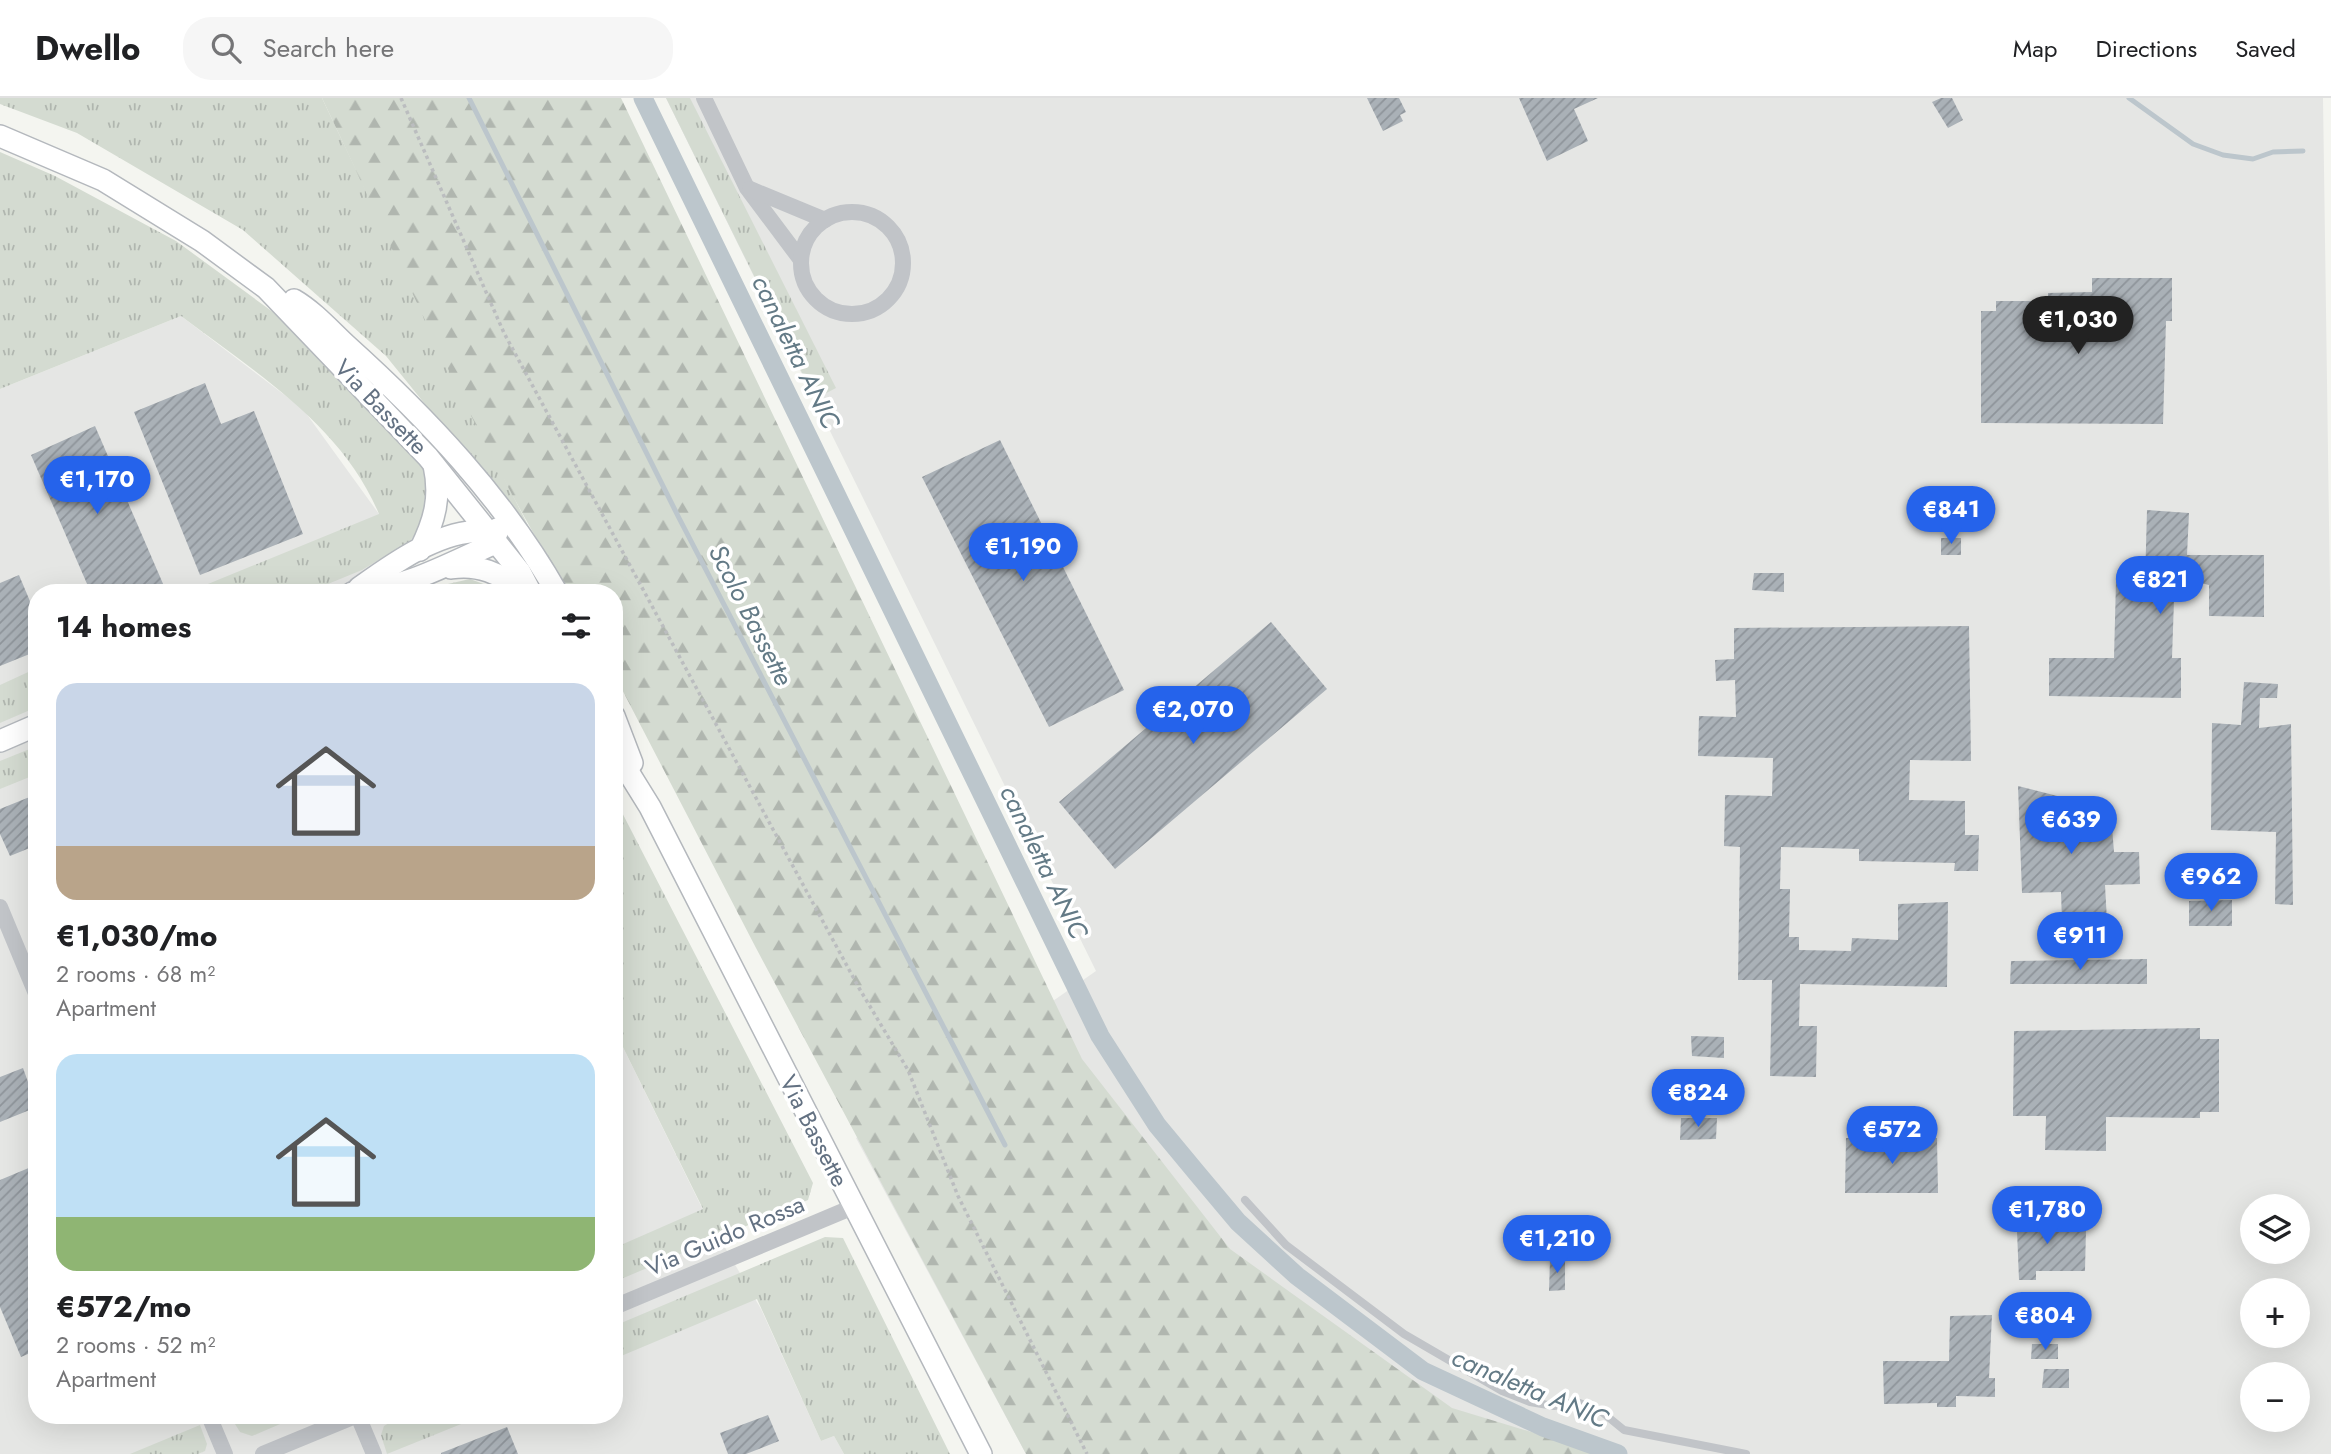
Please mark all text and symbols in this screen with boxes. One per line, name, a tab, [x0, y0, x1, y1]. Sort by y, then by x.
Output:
search box	[183, 17, 673, 80]
text: Dwello	[35, 25, 141, 72]
icon: search	[207, 29, 245, 67]
text: Search here	[263, 29, 394, 67]
text: Map	[2013, 31, 2058, 66]
text: Directions	[2096, 31, 2197, 66]
text: Saved	[2235, 31, 2296, 66]
water label: canaletta ANIC	[742, 269, 850, 436]
pin: €1,030	[2021, 296, 2135, 356]
text: €1,030	[2039, 302, 2117, 336]
street label: Via Bassette	[327, 351, 436, 462]
pin: €1,170	[40, 456, 154, 516]
text: €1,170	[59, 462, 135, 496]
pin: €841	[1910, 486, 1992, 546]
text: €841	[1922, 492, 1980, 526]
pin: €1,190	[966, 524, 1080, 583]
text: €1,190	[985, 529, 1061, 563]
water label: Scolo Bassette	[699, 538, 803, 692]
pin: €821	[2119, 556, 2201, 616]
text: €821	[2132, 562, 2188, 596]
text: 14 homes	[56, 605, 191, 648]
icon: filters	[557, 607, 595, 645]
pin: €2,070	[1136, 686, 1250, 746]
text: €2,070	[1152, 692, 1234, 726]
icon: home	[263, 728, 389, 854]
water label: canaletta ANIC	[990, 779, 1098, 946]
pin: €639	[2030, 796, 2112, 856]
text: €639	[2041, 802, 2101, 836]
pin: €962	[2170, 854, 2252, 913]
text: €962	[2181, 859, 2241, 893]
pin: €911	[2039, 912, 2121, 972]
text: €1,030/mo	[56, 914, 217, 957]
text: €911	[2053, 918, 2107, 952]
text: 2 rooms · 68 m²	[56, 957, 215, 991]
text: Apartment	[56, 991, 156, 1025]
street label: Via Bassette	[771, 1069, 858, 1193]
pin: €824	[1657, 1070, 1739, 1129]
text: €824	[1668, 1075, 1728, 1109]
icon: home	[263, 1099, 389, 1225]
pin: €572	[1851, 1107, 1933, 1166]
text: €572	[1863, 1112, 1921, 1146]
street label: Via Guido Rossa	[640, 1186, 810, 1285]
pin: €1,780	[1990, 1186, 2104, 1246]
text: €1,780	[2008, 1192, 2086, 1226]
map controls	[2240, 1194, 2310, 1432]
button: layers	[2240, 1194, 2310, 1264]
pin: €1,210	[1500, 1216, 1614, 1275]
text: €1,210	[1519, 1221, 1595, 1255]
button: +	[2240, 1278, 2310, 1348]
text: €572/mo	[56, 1285, 191, 1328]
pin: €804	[2004, 1292, 2086, 1352]
text: €804	[2015, 1298, 2075, 1332]
text: 2 rooms · 52 m²	[56, 1328, 215, 1362]
water label: canaletta ANIC	[1446, 1338, 1615, 1438]
text: Apartment	[56, 1362, 156, 1396]
button: −	[2240, 1362, 2310, 1432]

